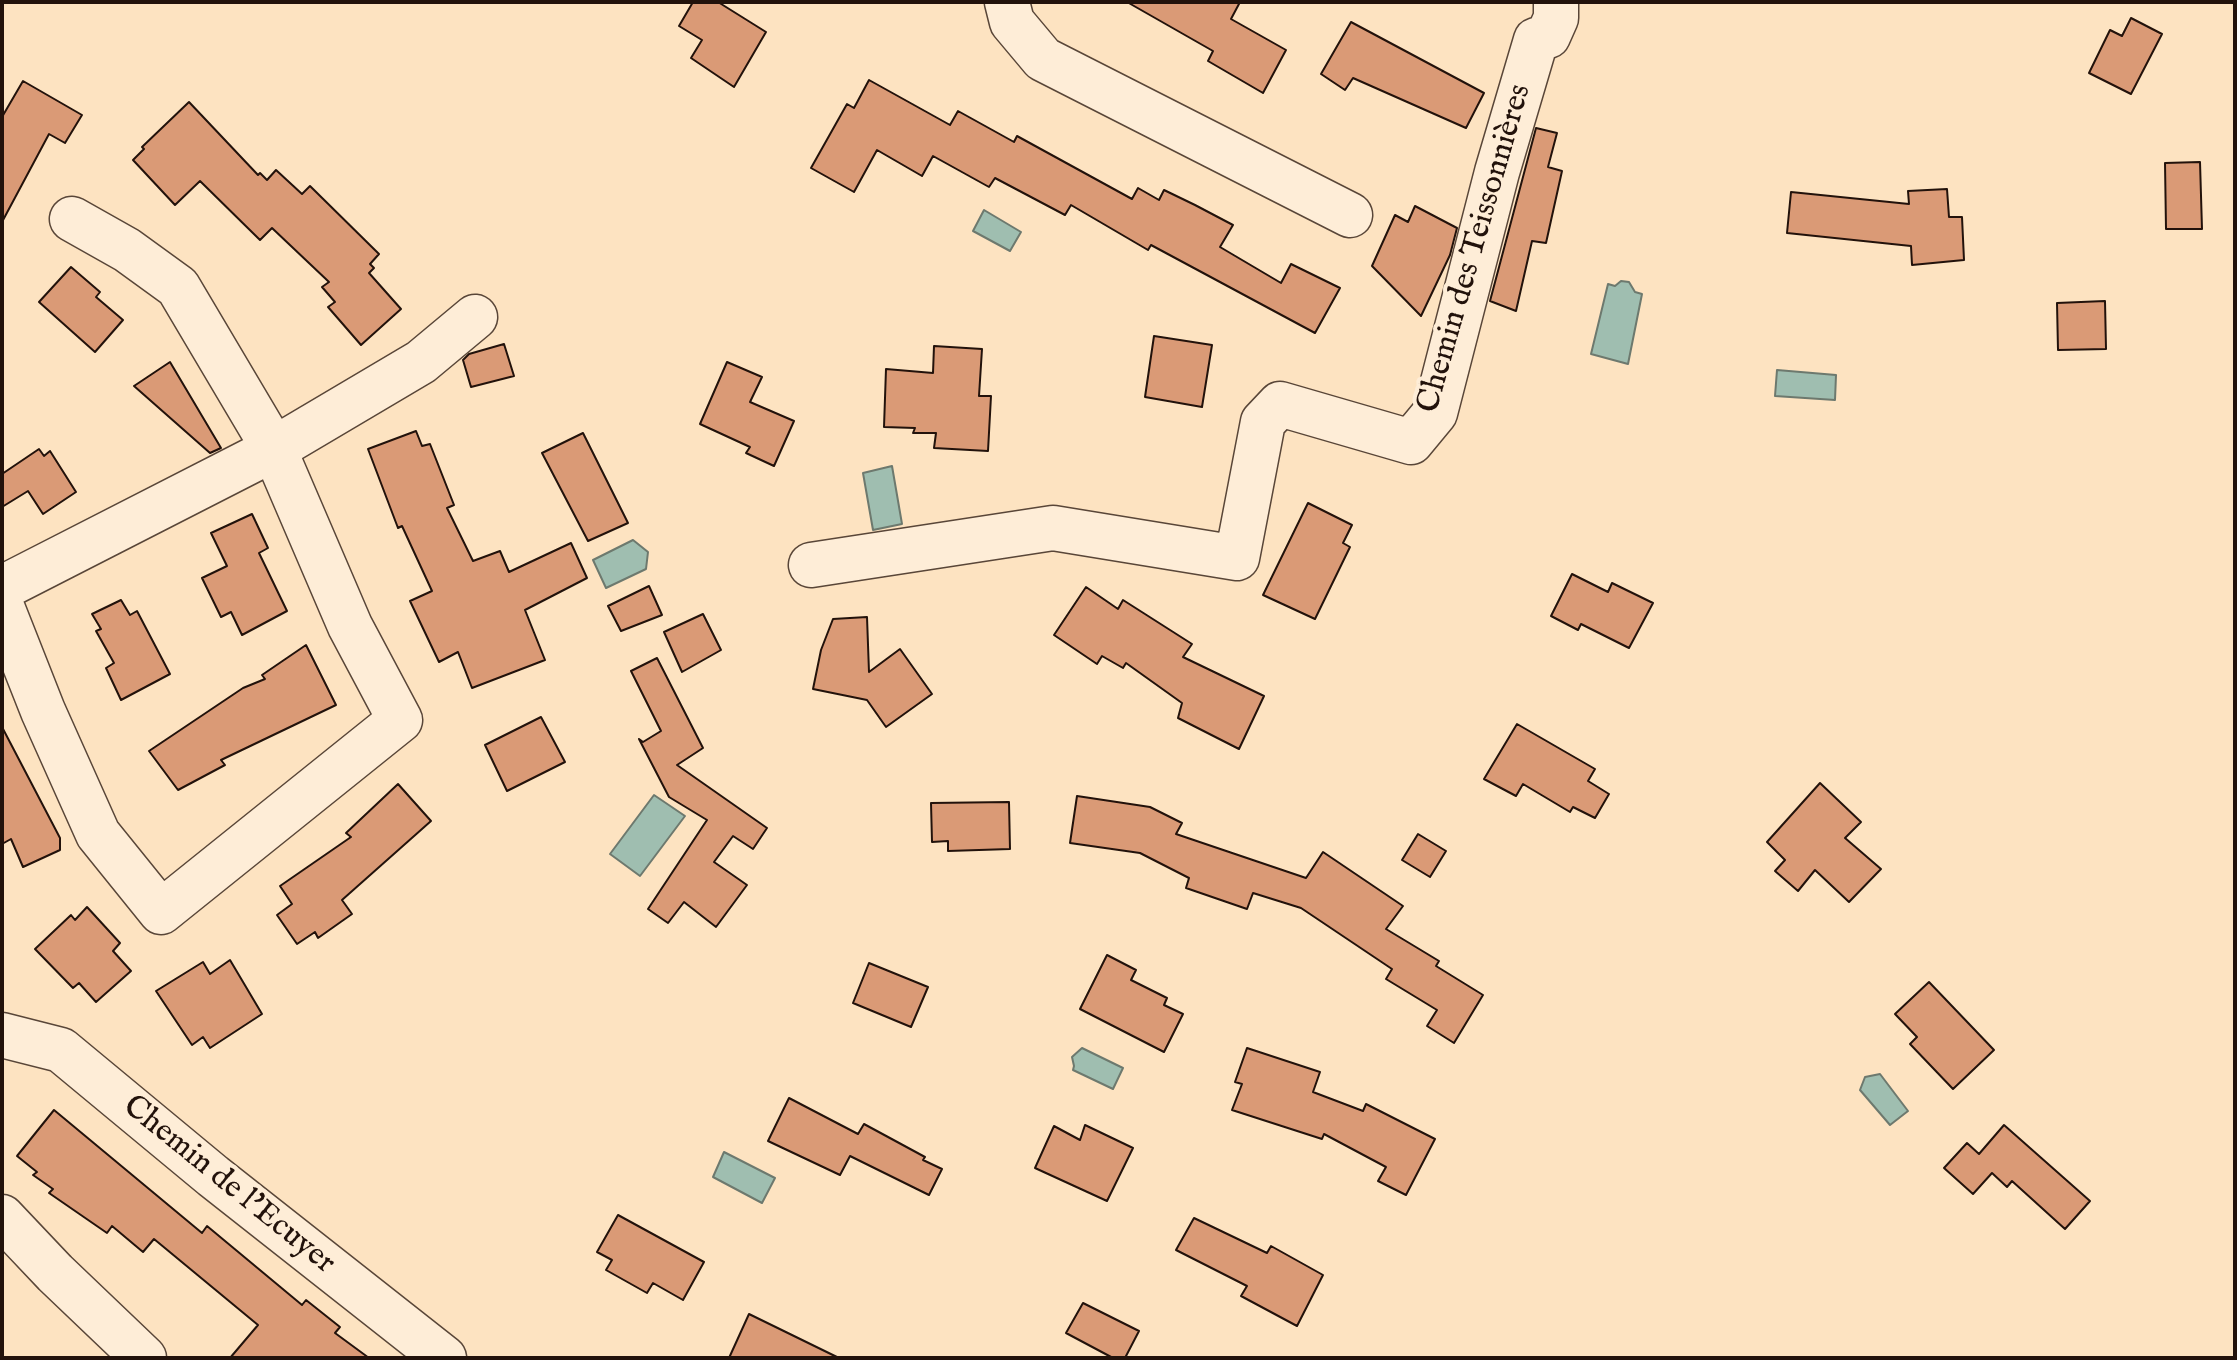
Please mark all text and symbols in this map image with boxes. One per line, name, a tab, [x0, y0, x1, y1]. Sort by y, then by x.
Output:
street label: Chemin des Teissonnières	[1411, 80, 1541, 418]
street label: Chemin de l'Ecuyer	[114, 1089, 342, 1283]

